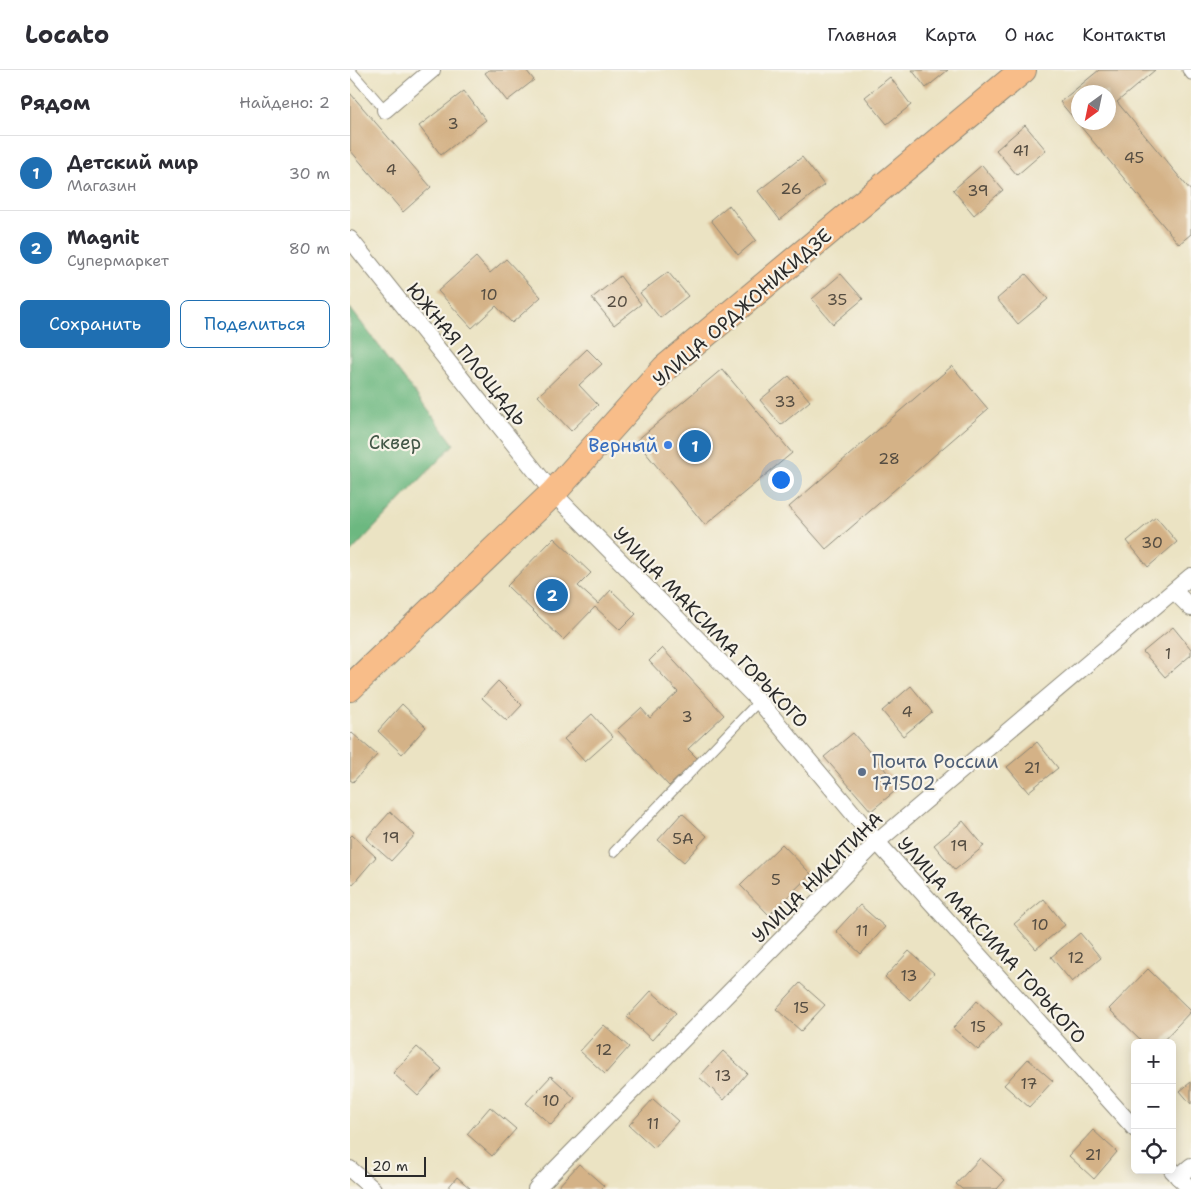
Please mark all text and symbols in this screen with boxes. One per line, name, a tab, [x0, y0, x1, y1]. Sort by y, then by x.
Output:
text: Locato	[25, 19, 109, 51]
text: Главная	[827, 23, 897, 47]
text: Карта	[925, 23, 977, 47]
text: О нас	[1005, 23, 1054, 47]
text: Контакты	[1082, 23, 1166, 47]
north arrow	[1071, 85, 1116, 130]
text: Рядом	[20, 89, 90, 117]
text: Найдено: 2	[239, 92, 330, 113]
house number: 3	[447, 113, 459, 134]
house number: 41	[1012, 140, 1030, 161]
house number: 45	[1124, 147, 1144, 168]
text: Детский мир	[67, 150, 198, 175]
house number: 4	[385, 159, 397, 180]
text: 1	[32, 163, 40, 184]
text: 30 m	[289, 163, 330, 184]
text: Магазин	[67, 175, 136, 196]
house number: 26	[780, 178, 802, 199]
house number: 39	[967, 180, 989, 201]
street label: УЛИЦА ОРДЖОНИКИДЗЕ	[648, 223, 837, 392]
text: Magnit	[67, 225, 139, 250]
text: 2	[30, 238, 42, 259]
text: 80 m	[289, 238, 330, 259]
text: Супермаркет	[67, 250, 169, 271]
street label: ЮЖНАЯ ПЛОЩАДЬ	[401, 278, 532, 431]
house number: 10	[480, 284, 498, 305]
house number: 35	[827, 289, 847, 310]
house number: 20	[606, 291, 628, 312]
button: Сохранить	[20, 300, 170, 348]
button: Поделиться	[180, 300, 330, 348]
house number: 33	[774, 391, 796, 412]
pin: 1	[679, 427, 711, 465]
park label: Сквер	[369, 430, 421, 455]
place label: Верный	[588, 433, 658, 458]
marker: Верный	[662, 439, 674, 451]
house number: 28	[878, 448, 900, 469]
your location	[768, 467, 794, 493]
street label: УЛИЦА МАКСИМА ГОРЬКОГО	[608, 521, 814, 733]
house number: 30	[1141, 532, 1163, 553]
pin: 2	[536, 576, 568, 614]
house number: 1	[1165, 643, 1171, 664]
house number: 4	[901, 701, 913, 722]
house number: 3	[681, 706, 693, 727]
place label: Почта России 171502	[872, 749, 998, 796]
house number: 21	[1023, 757, 1041, 778]
marker: Почта России 171502	[856, 766, 868, 778]
street label: УЛИЦА НИКИТИНА	[746, 806, 888, 948]
house number: 19	[382, 827, 400, 848]
house number: 5А	[672, 828, 694, 849]
street label: УЛИЦА МАКСИМА ГОРЬКОГО	[892, 831, 1091, 1049]
house number: 19	[950, 835, 968, 856]
house number: 5	[771, 869, 781, 890]
house number: 10	[1031, 914, 1049, 935]
house number: 11	[856, 920, 868, 941]
house number: 12	[1067, 947, 1085, 968]
house number: 13	[900, 965, 918, 986]
house number: 15	[793, 997, 809, 1018]
house number: 15	[970, 1016, 986, 1037]
house number: 12	[595, 1039, 613, 1060]
map controls	[1131, 1039, 1176, 1174]
button: +	[1131, 1039, 1176, 1084]
house number: 13	[714, 1065, 732, 1086]
house number: 17	[1020, 1073, 1038, 1094]
button: −	[1131, 1084, 1176, 1129]
house number: 10	[542, 1090, 560, 1111]
house number: 11	[647, 1113, 659, 1134]
button: locate	[1131, 1129, 1176, 1174]
house number: 21	[1084, 1144, 1102, 1165]
scale bar	[365, 1154, 426, 1177]
text: 20 m	[372, 1157, 408, 1175]

